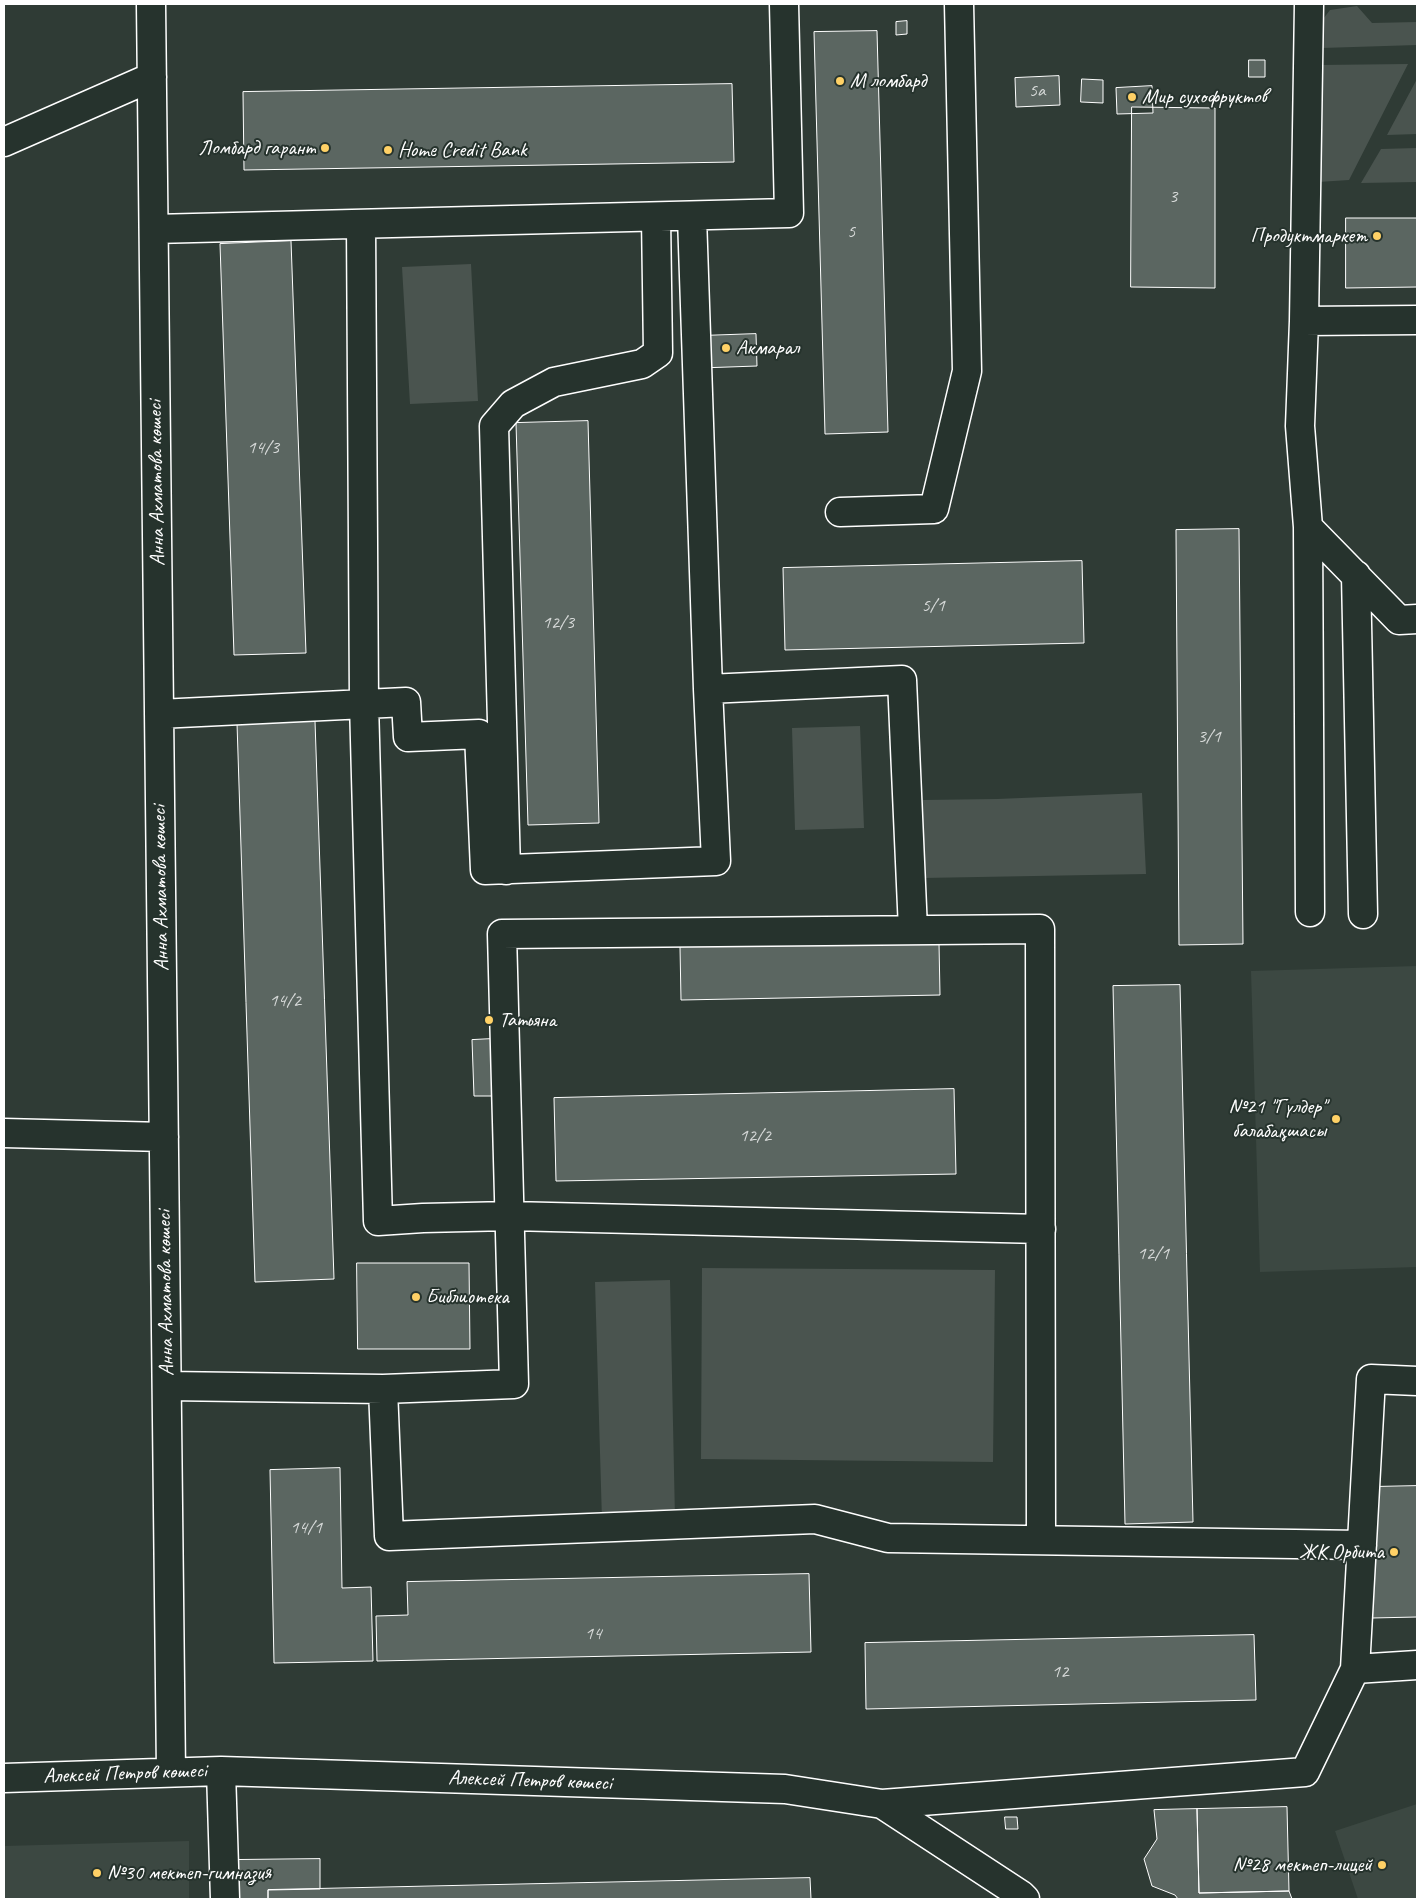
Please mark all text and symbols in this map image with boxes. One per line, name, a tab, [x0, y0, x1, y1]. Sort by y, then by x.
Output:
place label: М ломбард	[850, 68, 926, 94]
marker: М ломбард	[834, 75, 846, 87]
house number: 5а	[1029, 80, 1045, 102]
place label: Мир сухофруктов	[1142, 84, 1267, 110]
marker: Мир сухофруктов	[1126, 91, 1138, 103]
place label: Ломбард гарант	[199, 135, 315, 161]
place label: Home Credit Bank	[398, 137, 527, 163]
marker: Ломбард гарант	[319, 142, 331, 154]
marker: Home Credit Bank	[382, 144, 394, 156]
house number: 3	[1169, 186, 1177, 208]
house number: 5	[847, 221, 855, 243]
place label: Продуктмаркет	[1251, 223, 1367, 249]
marker: Продуктмаркет	[1371, 230, 1383, 242]
place label: Акмарал	[736, 335, 799, 361]
marker: Акмарал	[720, 342, 732, 354]
street label: Анна Ахматова көшесі	[143, 400, 171, 566]
house number: 14/3	[247, 437, 279, 459]
house number: 5/1	[921, 595, 945, 617]
house number: 12/3	[542, 612, 574, 634]
house number: 3/1	[1197, 726, 1221, 748]
street label: Анна Ахматова көшесі	[147, 805, 175, 971]
house number: 14/2	[269, 990, 301, 1012]
place label: Татьяна	[499, 1007, 556, 1033]
marker: Татьяна	[483, 1014, 495, 1026]
place label: №21 "Гүлдер" балабақшасы	[1228, 1094, 1326, 1144]
marker: №21 "Гүлдер" балабақшасы	[1330, 1113, 1342, 1125]
house number: 12/2	[739, 1125, 771, 1147]
street label: Анна Ахматова көшесі	[152, 1210, 180, 1376]
house number: 12/1	[1137, 1243, 1169, 1265]
place label: Библиотека	[426, 1284, 509, 1310]
marker: Библиотека	[410, 1291, 422, 1303]
house number: 14/1	[290, 1517, 322, 1539]
place label: ЖК Орбита	[1299, 1539, 1384, 1565]
marker: ЖК Орбита	[1388, 1546, 1400, 1558]
house number: 14	[584, 1623, 602, 1645]
house number: 12	[1051, 1661, 1069, 1683]
street label: Алексей Петров көшесі	[43, 1759, 207, 1789]
street label: Алексей Петров көшесі	[448, 1766, 612, 1796]
place label: №28 мектеп-лицей	[1233, 1852, 1372, 1878]
marker: №28 мектеп-лицей	[1376, 1859, 1388, 1871]
place label: №30 мектеп-гимназия	[107, 1860, 271, 1886]
marker: №30 мектеп-гимназия	[91, 1867, 103, 1879]

